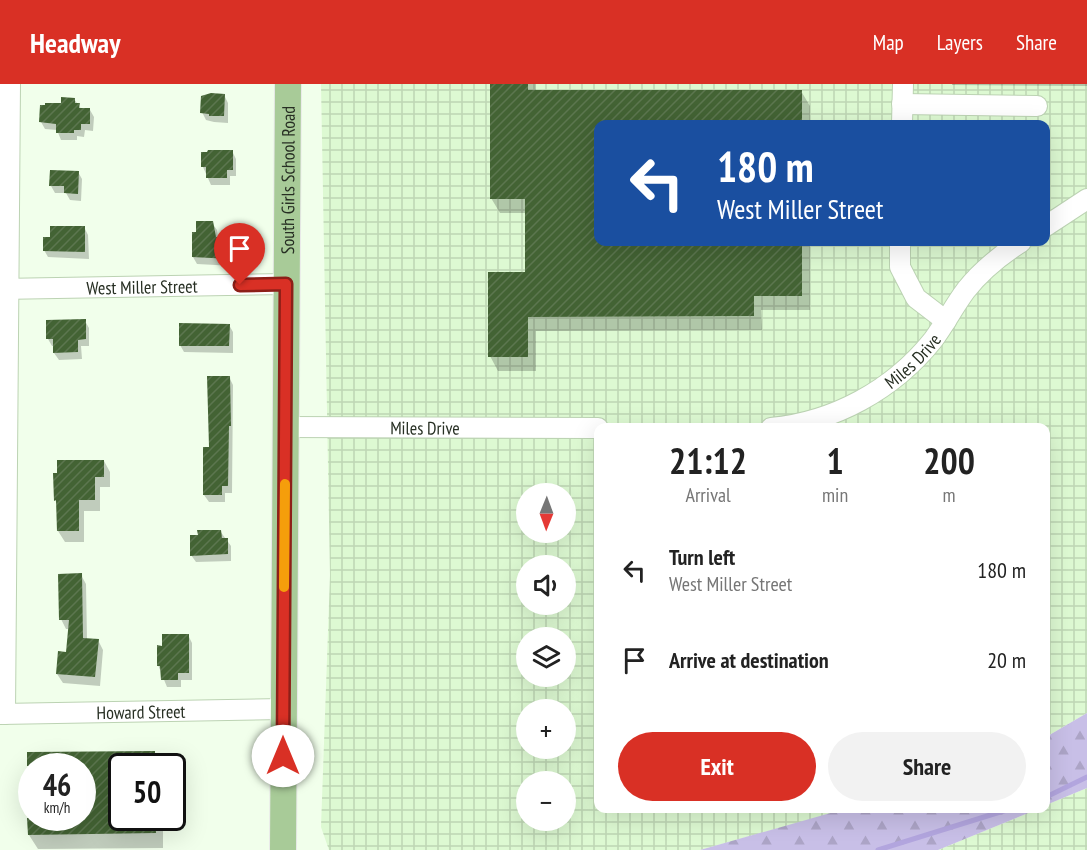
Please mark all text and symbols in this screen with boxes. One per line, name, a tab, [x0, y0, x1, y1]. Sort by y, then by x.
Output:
text: Headway	[30, 24, 120, 61]
text: Map	[873, 29, 904, 56]
text: Layers	[937, 29, 983, 56]
text: Share	[1016, 29, 1057, 56]
street label: South Girls School Road	[275, 106, 299, 254]
text: 180 m	[717, 139, 814, 194]
icon: left	[618, 144, 696, 222]
text: West Miller Street	[717, 192, 883, 226]
pin	[214, 223, 265, 285]
icon: arrive	[223, 232, 256, 265]
street label: West Miller Street	[86, 274, 198, 299]
street label: Miles Drive	[880, 329, 946, 393]
street label: Miles Drive	[390, 416, 460, 439]
text: 21:12	[669, 437, 747, 484]
text: 1	[826, 437, 844, 484]
text: 200	[923, 437, 975, 484]
text: Arrival	[685, 482, 731, 508]
text: min	[822, 482, 848, 508]
text: m	[943, 482, 956, 508]
north arrow	[516, 483, 576, 543]
map controls	[516, 483, 576, 831]
text: Turn left	[669, 543, 735, 571]
icon: left	[618, 554, 651, 587]
button: sound	[516, 555, 576, 615]
text: 180 m	[977, 556, 1026, 584]
text: West Miller Street	[669, 571, 792, 597]
button: layers	[516, 627, 576, 687]
icon: arrive	[618, 644, 651, 677]
text: Arrive at destination	[669, 646, 829, 674]
text: 20 m	[987, 646, 1026, 674]
street label: Howard Street	[96, 699, 186, 724]
button: +	[516, 699, 576, 759]
position arrow	[251, 724, 315, 788]
button: Exit	[618, 732, 816, 801]
button: Share	[828, 732, 1026, 801]
speed limit sign: 50	[108, 753, 186, 831]
text: 46	[43, 765, 71, 804]
button: −	[516, 771, 576, 831]
text: km/h	[44, 798, 70, 817]

